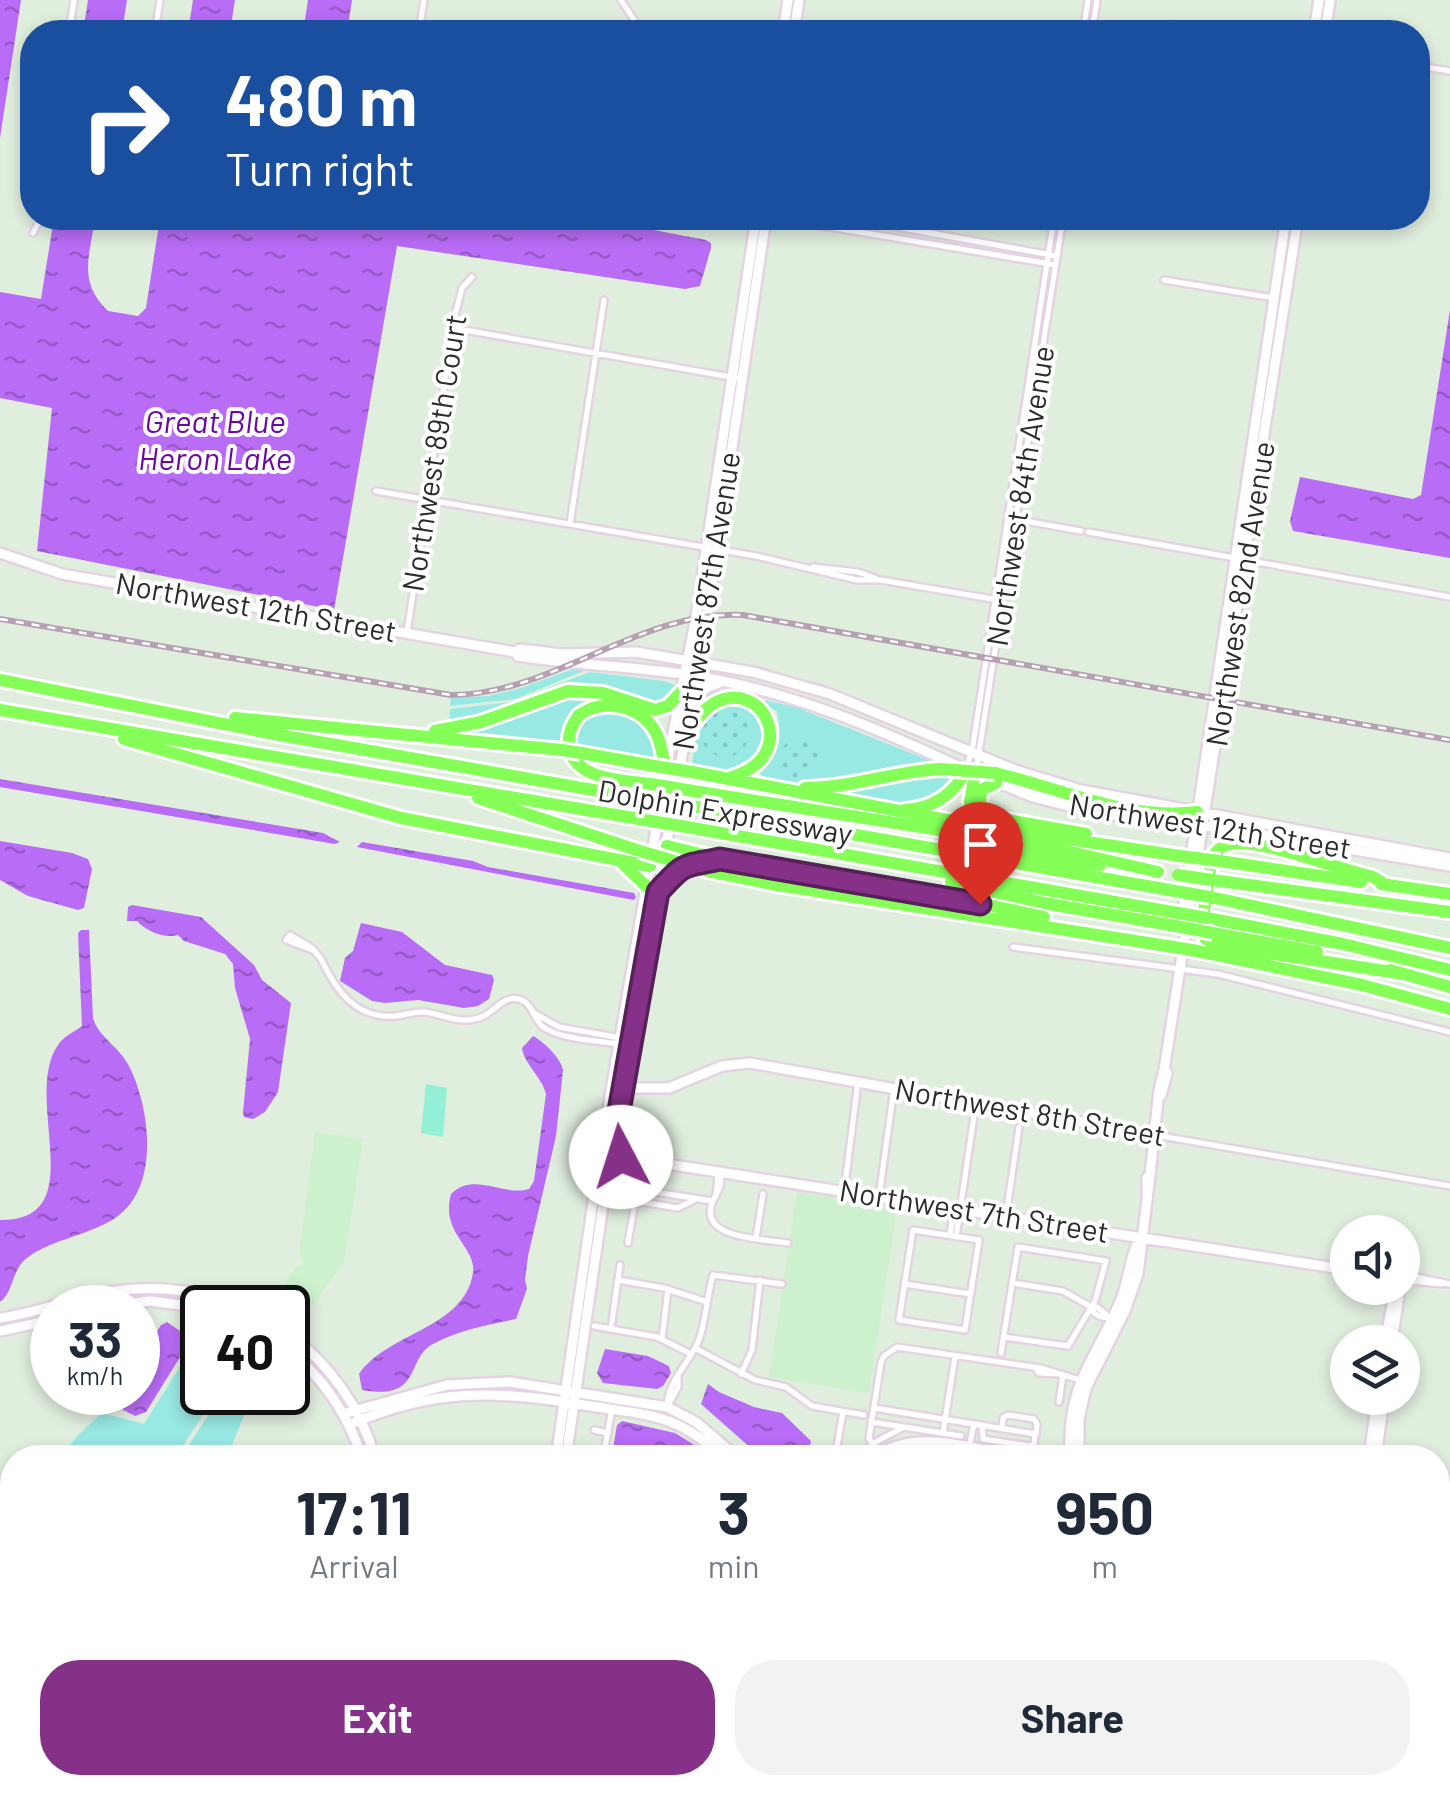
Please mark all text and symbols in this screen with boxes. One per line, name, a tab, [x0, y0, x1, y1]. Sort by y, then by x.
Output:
text: 480 m	[225, 56, 418, 140]
icon: right	[60, 60, 190, 190]
text: Turn right	[225, 141, 415, 195]
street label: Northwest 89th Court	[393, 312, 473, 594]
street label: Northwest 84th Avenue	[978, 343, 1061, 648]
water label: Great Blue Heron Lake	[138, 401, 292, 476]
street label: Northwest 82nd Avenue	[1197, 439, 1281, 749]
street label: Northwest 87th Avenue	[664, 449, 746, 752]
street label: Northwest 12th Street	[113, 564, 400, 648]
street label: Dolphin Expressway	[595, 771, 855, 851]
street label: Northwest 12th Street	[1067, 785, 1354, 865]
pin	[938, 802, 1023, 905]
icon: arrive	[953, 817, 1008, 872]
street label: Northwest 8th Street	[893, 1070, 1168, 1153]
position arrow	[569, 1105, 673, 1209]
street label: Northwest 7th Street	[837, 1171, 1112, 1249]
map controls	[1330, 1215, 1420, 1415]
button: sound	[1330, 1215, 1420, 1305]
speed limit sign: 40	[180, 1285, 310, 1415]
text: 33	[68, 1308, 122, 1368]
button: layers	[1330, 1325, 1420, 1415]
text: km/h	[67, 1360, 123, 1390]
text: 17:11	[296, 1475, 412, 1547]
text: 3	[717, 1475, 750, 1547]
text: 950	[1056, 1475, 1154, 1547]
text: Arrival	[309, 1546, 399, 1584]
text: min	[708, 1546, 760, 1584]
text: m	[1092, 1546, 1118, 1584]
button: Exit	[40, 1660, 715, 1775]
button: Share	[735, 1660, 1410, 1775]

